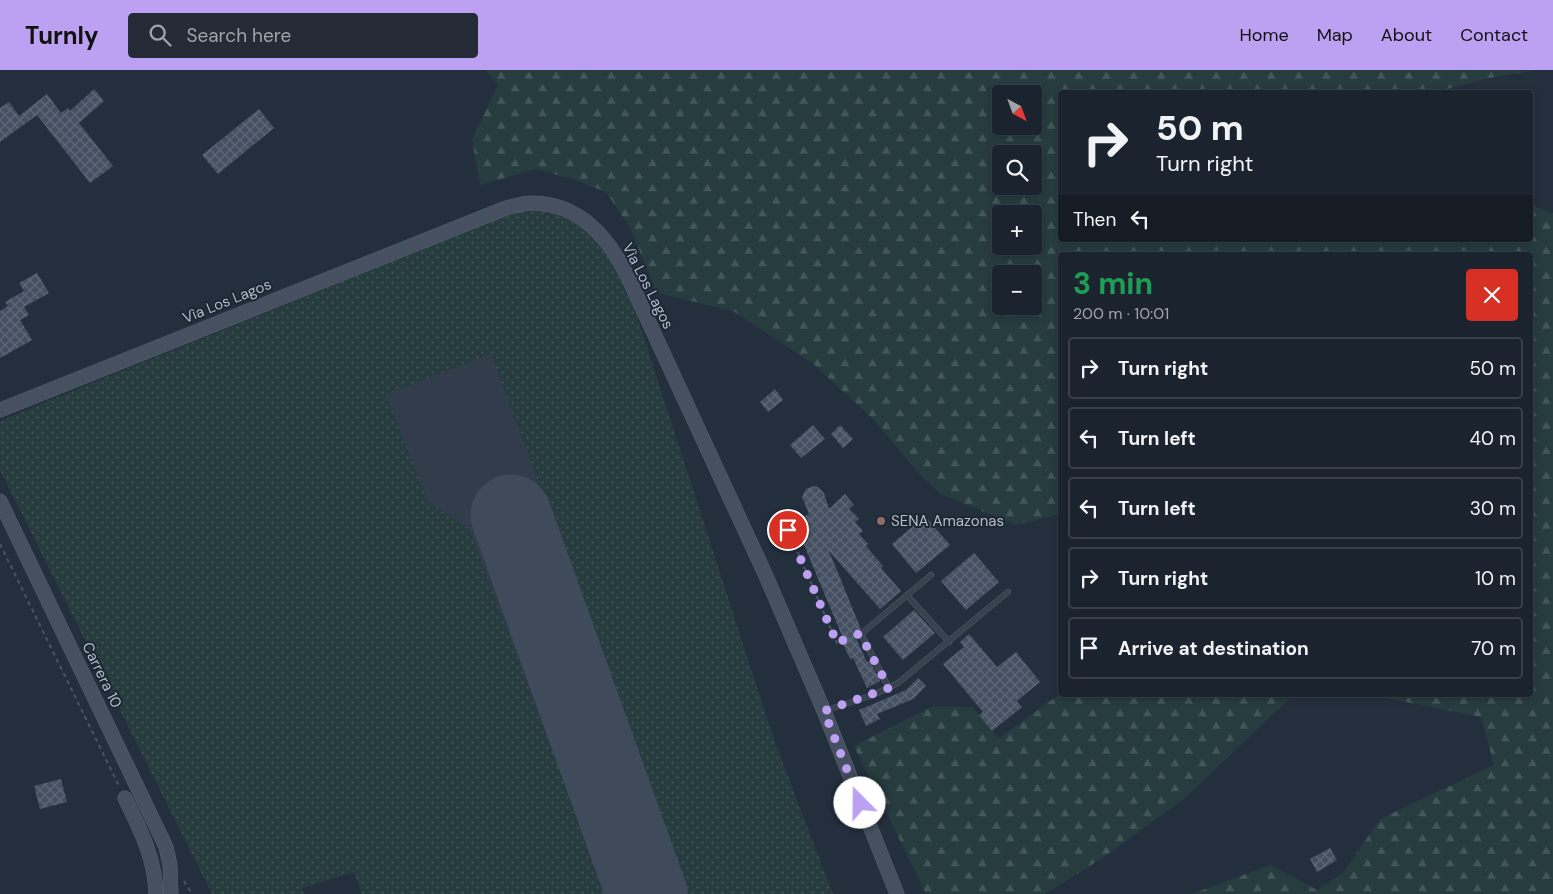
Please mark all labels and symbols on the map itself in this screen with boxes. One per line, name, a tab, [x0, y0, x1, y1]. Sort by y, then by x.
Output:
north arrow	[992, 85, 1042, 135]
street label: Vìa Los Lagos	[618, 240, 678, 332]
street label: Vìa Los Lagos	[180, 274, 274, 328]
pin	[767, 509, 809, 551]
place label: SENA Amazonas	[891, 511, 1004, 531]
marker: SENA Amazonas	[875, 515, 887, 527]
street label: Carrera 10	[77, 639, 127, 711]
position arrow	[833, 776, 885, 828]

